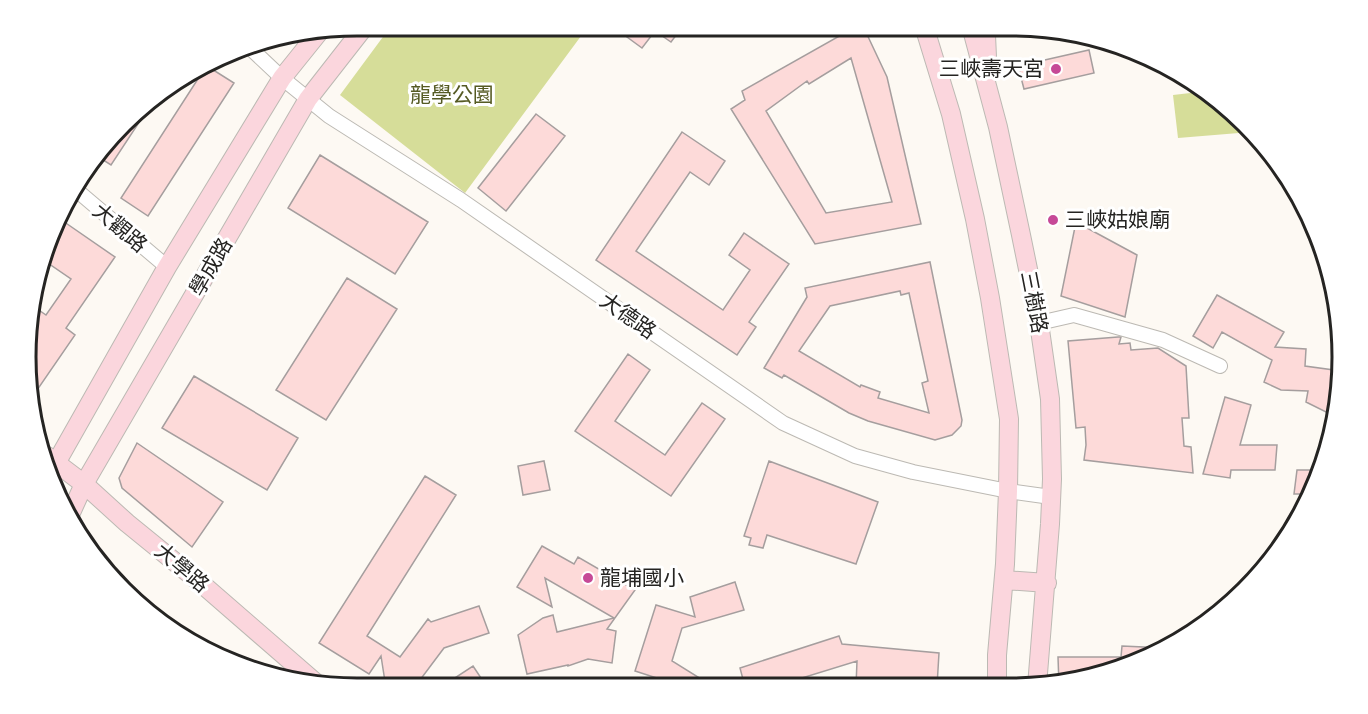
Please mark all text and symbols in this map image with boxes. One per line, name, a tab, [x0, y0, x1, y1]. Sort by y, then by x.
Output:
place label: 三峽壽天宮	[939, 56, 1044, 81]
marker: 三峽壽天宮	[1049, 62, 1063, 76]
park label: 龍學公園	[410, 82, 494, 107]
street label: 大觀路	[88, 198, 152, 257]
place label: 三峽姑娘廟	[1065, 207, 1170, 232]
marker: 三峽姑娘廟	[1046, 213, 1060, 227]
street label: 學成路	[184, 233, 237, 300]
street label: 三樹路	[1016, 269, 1053, 335]
street label: 大德路	[595, 287, 661, 344]
street label: 大學路	[150, 538, 214, 597]
place label: 龍埔國小	[600, 565, 684, 590]
marker: 龍埔國小	[581, 571, 595, 585]

